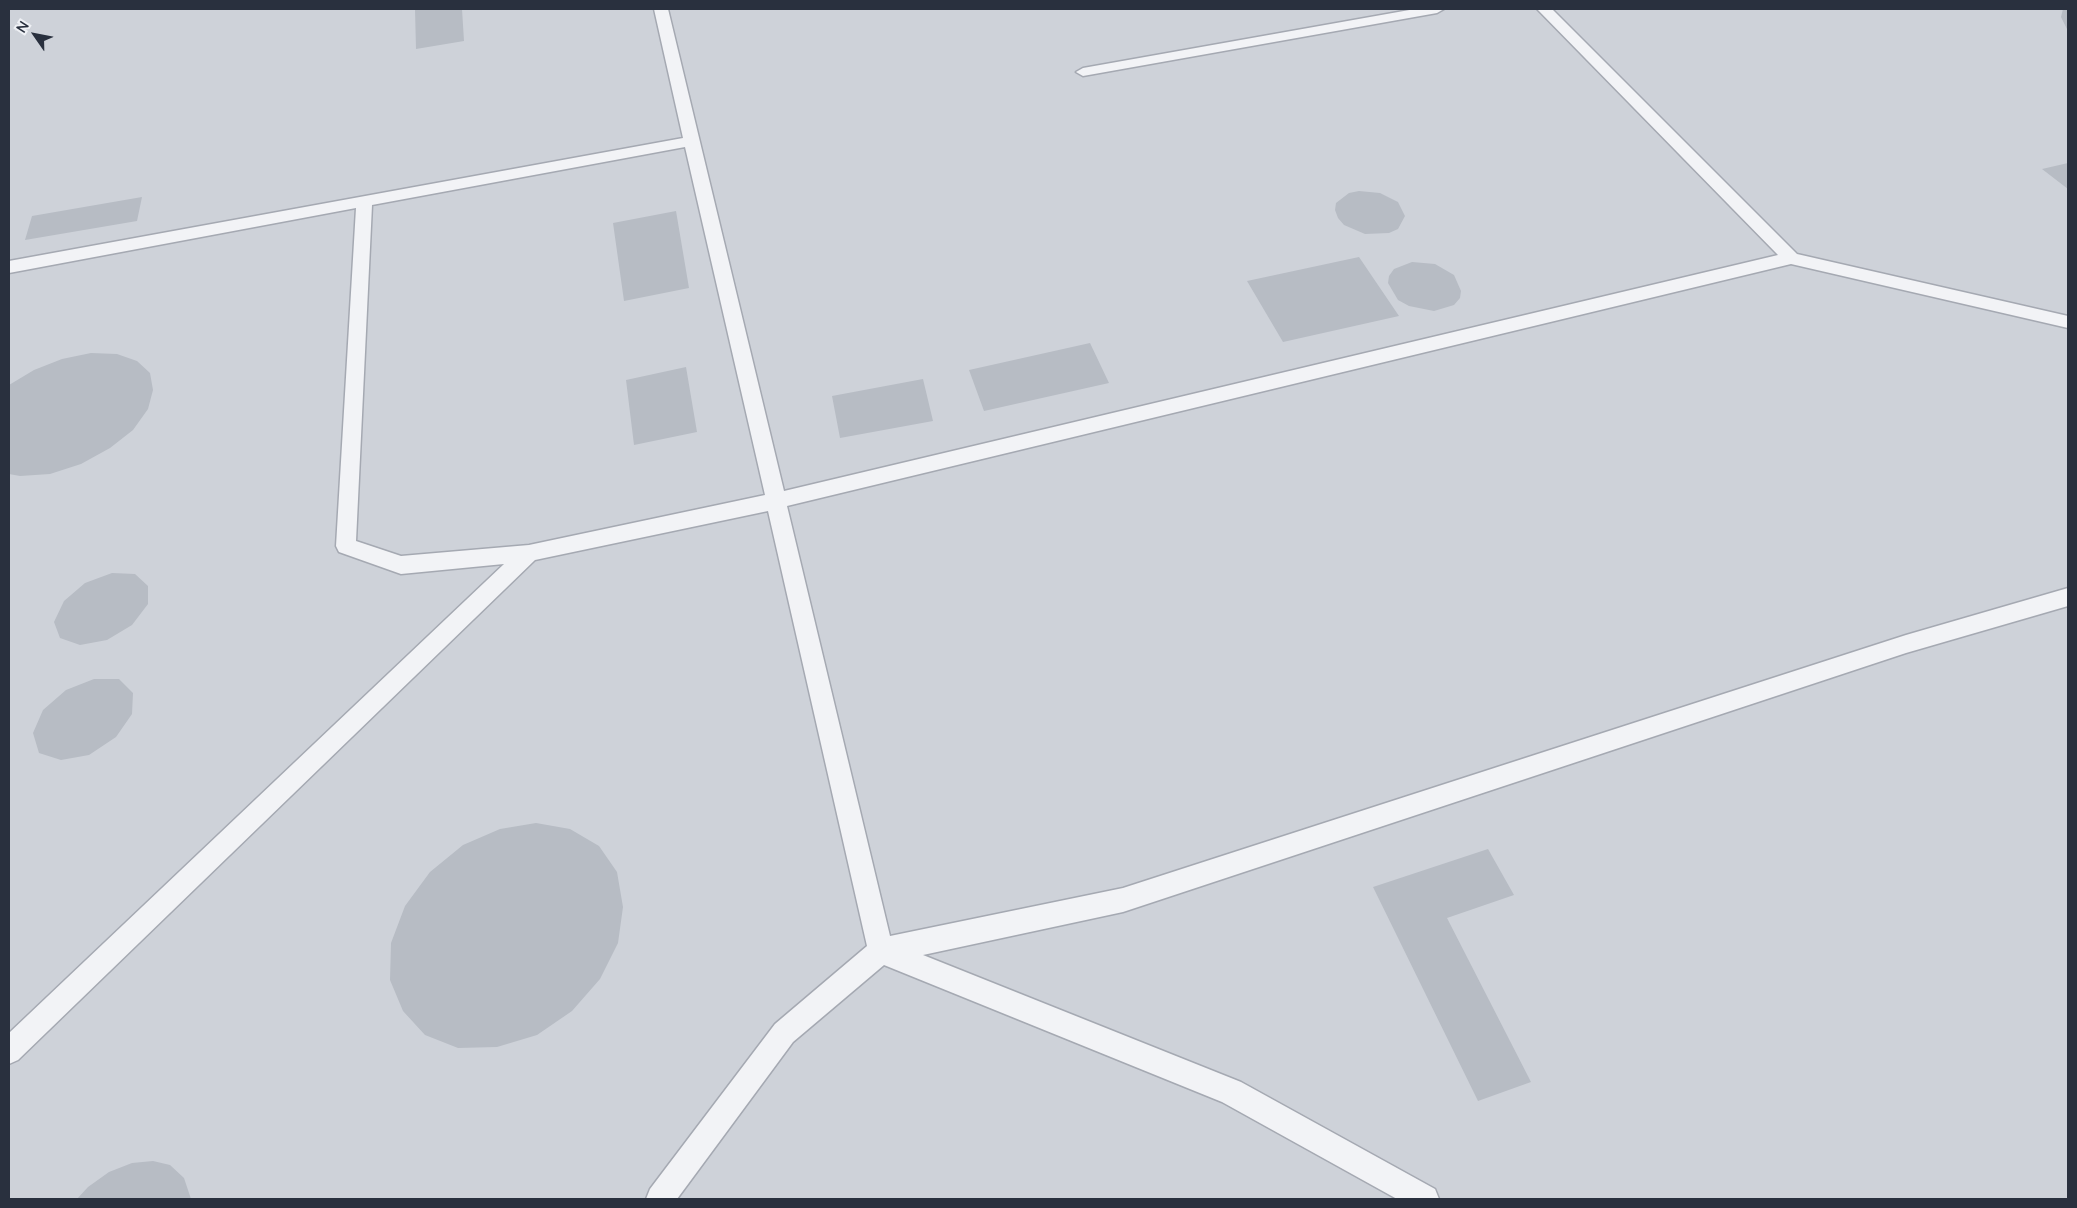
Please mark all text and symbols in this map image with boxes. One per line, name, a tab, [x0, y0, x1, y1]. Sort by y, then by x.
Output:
north arrow	[10, 10, 60, 60]
text: N	[12, 17, 33, 36]

